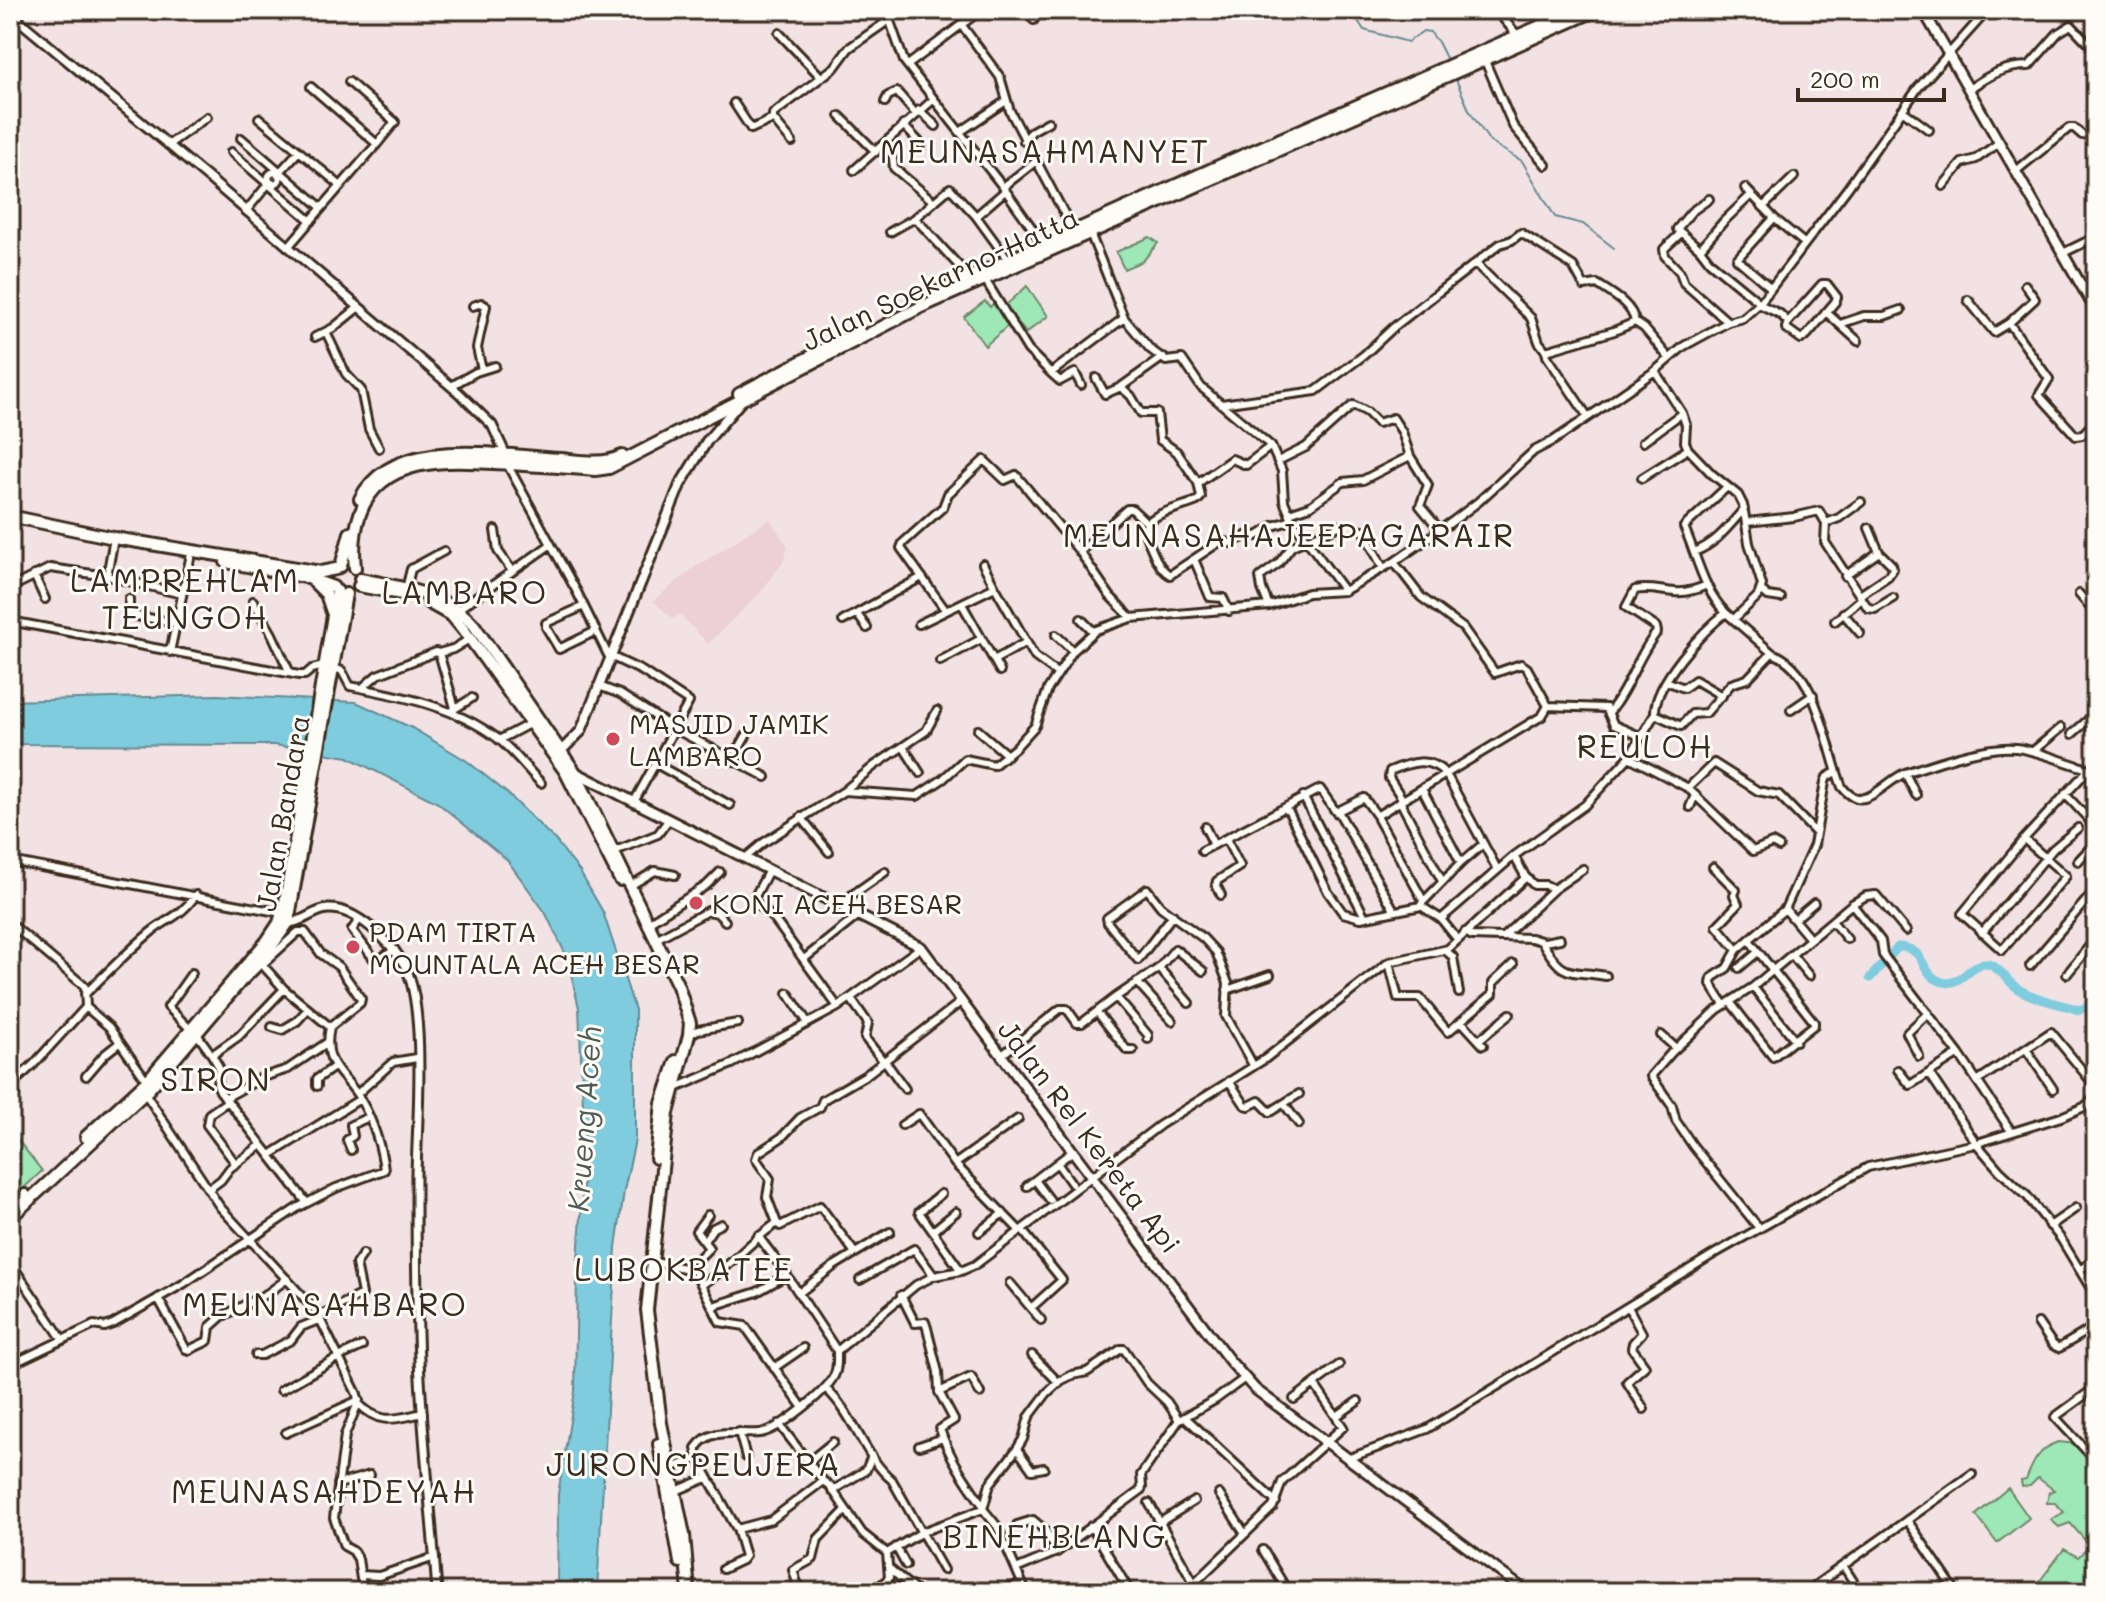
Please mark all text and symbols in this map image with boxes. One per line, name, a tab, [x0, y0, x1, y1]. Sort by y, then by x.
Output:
scale bar	[1798, 52, 1944, 102]
text: 200 m	[1810, 63, 1880, 94]
district label: MEUNASAHMANYET	[880, 129, 1210, 171]
street label: Jalan Soekarno-Hatta	[796, 198, 1084, 358]
district label: MEUNASAHAJEEPAGARAIR	[1063, 513, 1515, 555]
district label: LAMPREHLAM TEUNGOH	[70, 558, 300, 637]
district label: LAMBARO	[382, 570, 548, 612]
place label: MASJID JAMIK LAMBARO	[629, 705, 829, 773]
street label: Jalan Bandara	[247, 712, 317, 914]
district label: REULOH	[1576, 724, 1714, 766]
marker: MASJID JAMIK LAMBARO	[604, 730, 622, 748]
place label: KONI ACEH BESAR	[712, 885, 962, 921]
marker: KONI ACEH BESAR	[687, 894, 705, 912]
place label: PDAM TIRTA MOUNTALA ACEH BESAR	[369, 913, 700, 981]
marker: PDAM TIRTA MOUNTALA ACEH BESAR	[344, 938, 362, 956]
street label: Jalan Rel Kereta Api	[991, 1012, 1189, 1260]
water label: Krueng Aceh	[557, 1025, 609, 1213]
district label: SIRON	[160, 1057, 272, 1099]
district label: LUBOKBATEE	[574, 1247, 794, 1289]
district label: MEUNASAHBARO	[182, 1282, 468, 1324]
district label: JURONGPEUJERA	[546, 1442, 842, 1484]
district label: MEUNASAHDEYAH	[171, 1469, 477, 1511]
district label: BINEHBLANG	[943, 1514, 1167, 1556]

